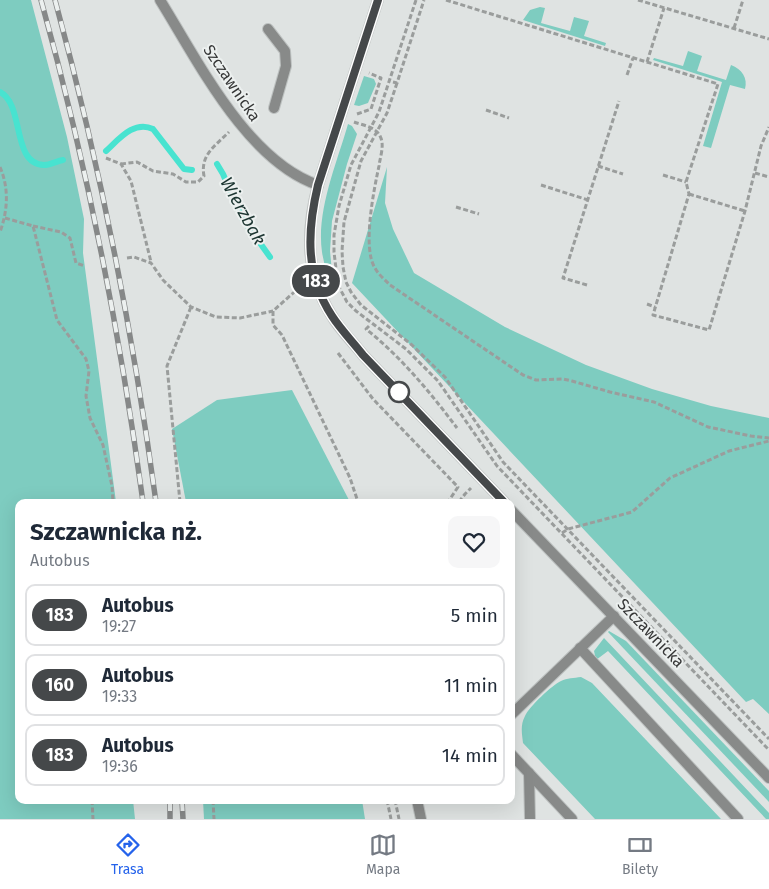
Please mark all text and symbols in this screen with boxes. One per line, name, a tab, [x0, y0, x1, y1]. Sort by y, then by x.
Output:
street label: Szczawnicka	[199, 41, 265, 125]
water label: Wierzbak	[215, 173, 271, 249]
line badge: 183	[287, 265, 345, 297]
text: 183	[302, 270, 330, 292]
unlabelled marker	[388, 381, 410, 403]
button: heart	[448, 516, 500, 568]
text: Szczawnicka nż.	[30, 518, 202, 546]
text: Autobus	[30, 551, 90, 570]
text: Autobus	[102, 594, 174, 617]
street label: Szczawnicka	[614, 595, 688, 671]
text: 183	[45, 604, 74, 626]
text: 5 min	[451, 604, 498, 627]
text: 19:27	[102, 617, 136, 636]
text: Autobus	[102, 664, 174, 687]
text: 160	[45, 674, 74, 696]
text: 11 min	[444, 674, 498, 697]
text: 19:33	[102, 687, 137, 706]
text: Autobus	[102, 734, 174, 757]
text: 183	[45, 744, 74, 766]
text: 14 min	[442, 744, 498, 767]
text: 19:36	[102, 757, 138, 776]
tab: Trasa	[111, 831, 144, 878]
tab: Mapa	[366, 831, 400, 878]
tab: Bilety	[622, 831, 658, 878]

